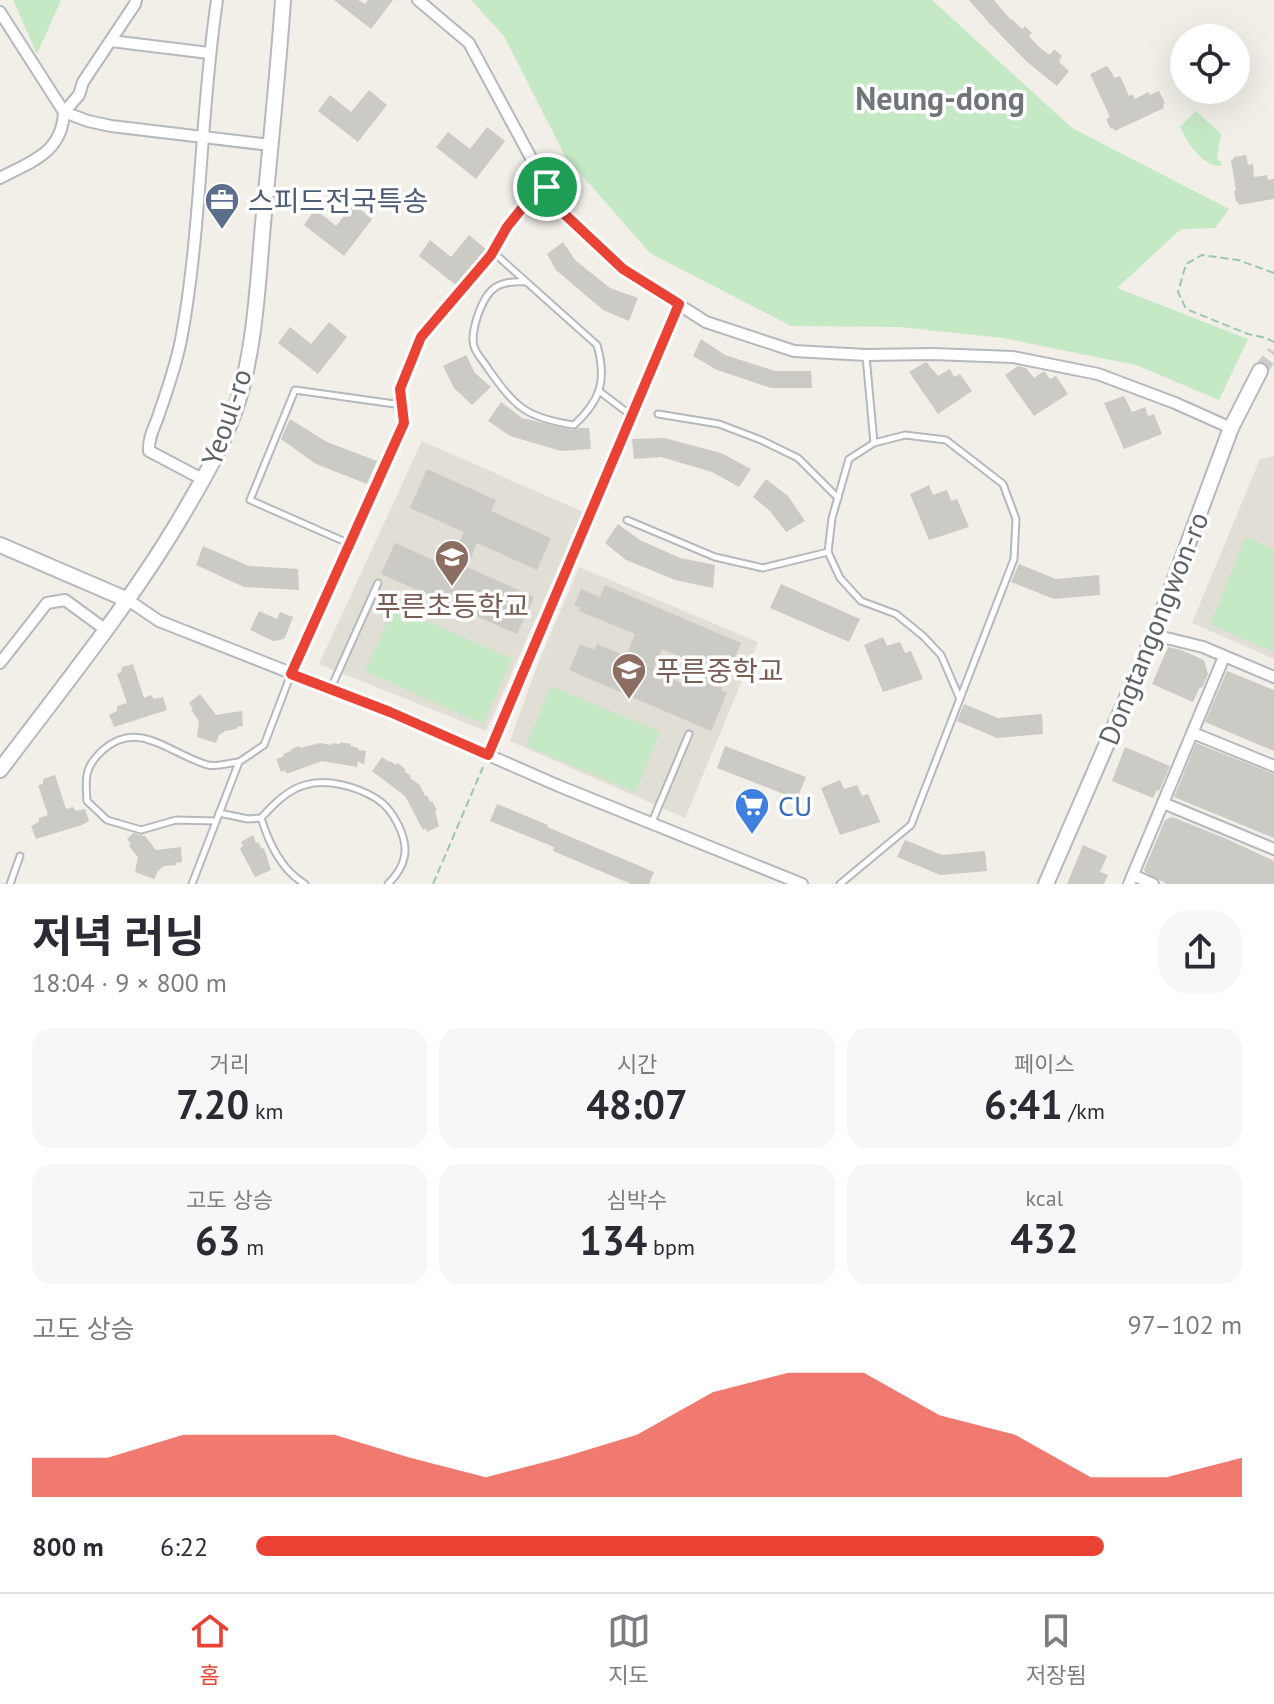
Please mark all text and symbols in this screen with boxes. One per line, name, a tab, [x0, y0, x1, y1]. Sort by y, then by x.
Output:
map controls	[1170, 24, 1250, 104]
button: locate	[1170, 24, 1250, 104]
district label: Neung-dong	[855, 77, 1025, 119]
pin	[513, 153, 581, 221]
icon: arrive	[525, 165, 569, 209]
office icon: 스피드전국특송	[203, 181, 241, 231]
place label: 스피드전국특송	[248, 182, 428, 219]
street label: Yeoul-ro	[192, 364, 260, 470]
street label: Dongtangongwon-ro	[1089, 506, 1217, 750]
school or university icon: 푸른초등학교	[433, 538, 471, 588]
place label: 푸른초등학교	[375, 587, 529, 624]
school or university icon: 푸른중학교	[610, 651, 648, 701]
place label: 푸른중학교	[655, 652, 784, 689]
supermarket icon: CU	[733, 786, 771, 836]
place label: CU	[778, 787, 812, 824]
text: 저녁 러닝	[32, 907, 205, 964]
button: share	[1158, 910, 1242, 994]
text: 18:04 · 9 × 800 m	[32, 966, 227, 999]
text: 거리	[209, 1050, 250, 1078]
text: 시간	[617, 1050, 657, 1078]
text: 페이스	[1014, 1050, 1075, 1078]
text: 7.20	[176, 1078, 249, 1130]
text: 48:07	[586, 1078, 688, 1130]
text: 6:41	[984, 1078, 1063, 1130]
text: km	[249, 1097, 283, 1125]
text: /km	[1063, 1097, 1105, 1125]
text: kcal	[1026, 1184, 1063, 1212]
text: 고도 상승	[186, 1186, 273, 1214]
text: 심박수	[607, 1186, 667, 1214]
text: 432	[1010, 1212, 1078, 1264]
text: 63	[195, 1214, 240, 1266]
text: 134	[579, 1214, 647, 1266]
text: m	[240, 1233, 264, 1261]
text: bpm	[647, 1233, 695, 1261]
text: 97–102 m	[1128, 1308, 1242, 1341]
text: 고도 상승	[32, 1312, 135, 1345]
text: 800 m	[32, 1530, 104, 1563]
text: 6:22	[160, 1530, 208, 1563]
tab: 홈	[188, 1609, 232, 1689]
tab: 지도	[607, 1609, 651, 1689]
tab: 저장됨	[1026, 1609, 1086, 1689]

